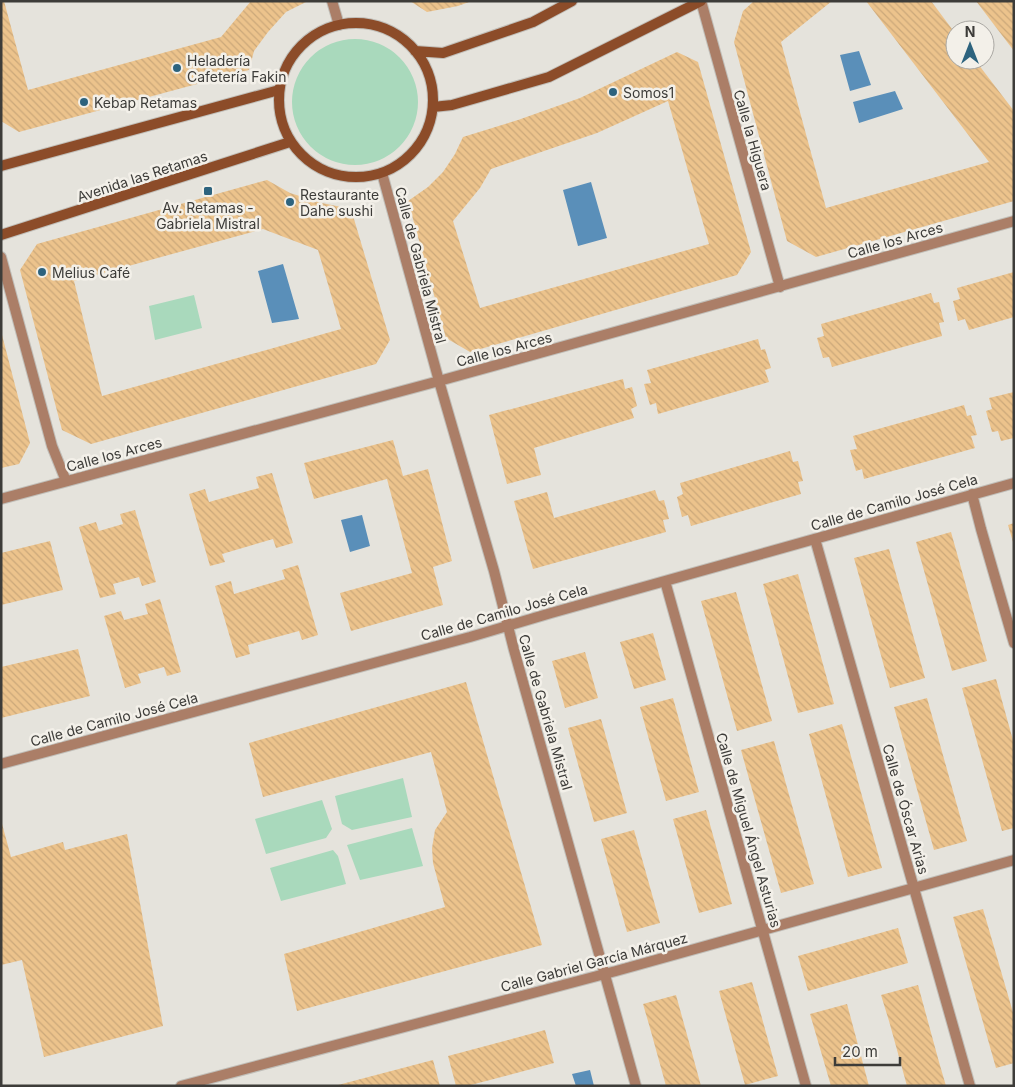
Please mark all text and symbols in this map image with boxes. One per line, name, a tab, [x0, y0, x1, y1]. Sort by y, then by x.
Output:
north arrow	[945, 20, 995, 70]
text: N	[965, 23, 975, 40]
place label: Heladería Cafetería Fakin	[187, 52, 286, 85]
marker: Heladería Cafetería Fakin	[171, 62, 183, 74]
place label: Somos1	[623, 84, 674, 101]
marker: Somos1	[607, 86, 619, 98]
street label: Calle la Higuera	[730, 88, 776, 192]
place label: Kebap Retamas	[94, 94, 197, 111]
marker: Kebap Retamas	[78, 96, 90, 108]
street label: Avenida las Retamas	[75, 147, 209, 205]
marker: Av. Retamas - Gabriela Mistral	[202, 185, 214, 197]
street label: Calle de Gabriela Mistral	[392, 185, 450, 345]
place label: Restaurante Dahe sushi	[300, 186, 379, 219]
marker: Restaurante Dahe sushi	[284, 196, 296, 208]
place label: Av. Retamas - Gabriela Mistral	[156, 199, 260, 232]
street label: Calle los Arces	[845, 218, 945, 262]
place label: Melius Café	[52, 264, 130, 281]
marker: Melius Café	[36, 266, 48, 278]
street label: Calle los Arces	[454, 328, 554, 370]
street label: Calle los Arces	[64, 433, 164, 475]
street label: Calle de Camilo José Cela	[809, 470, 979, 534]
street label: Calle de Camilo José Cela	[419, 580, 589, 644]
street label: Calle de Gabriela Mistral	[516, 632, 576, 792]
street label: Calle de Camilo José Cela	[28, 688, 200, 750]
street label: Calle de Miguel Ángel Asturias	[713, 731, 785, 929]
street label: Calle de Óscar Arias	[879, 742, 933, 876]
street label: Calle Gabriel García Márquez	[499, 929, 689, 995]
scale bar	[835, 1034, 900, 1066]
text: 20 m	[842, 1042, 878, 1061]

